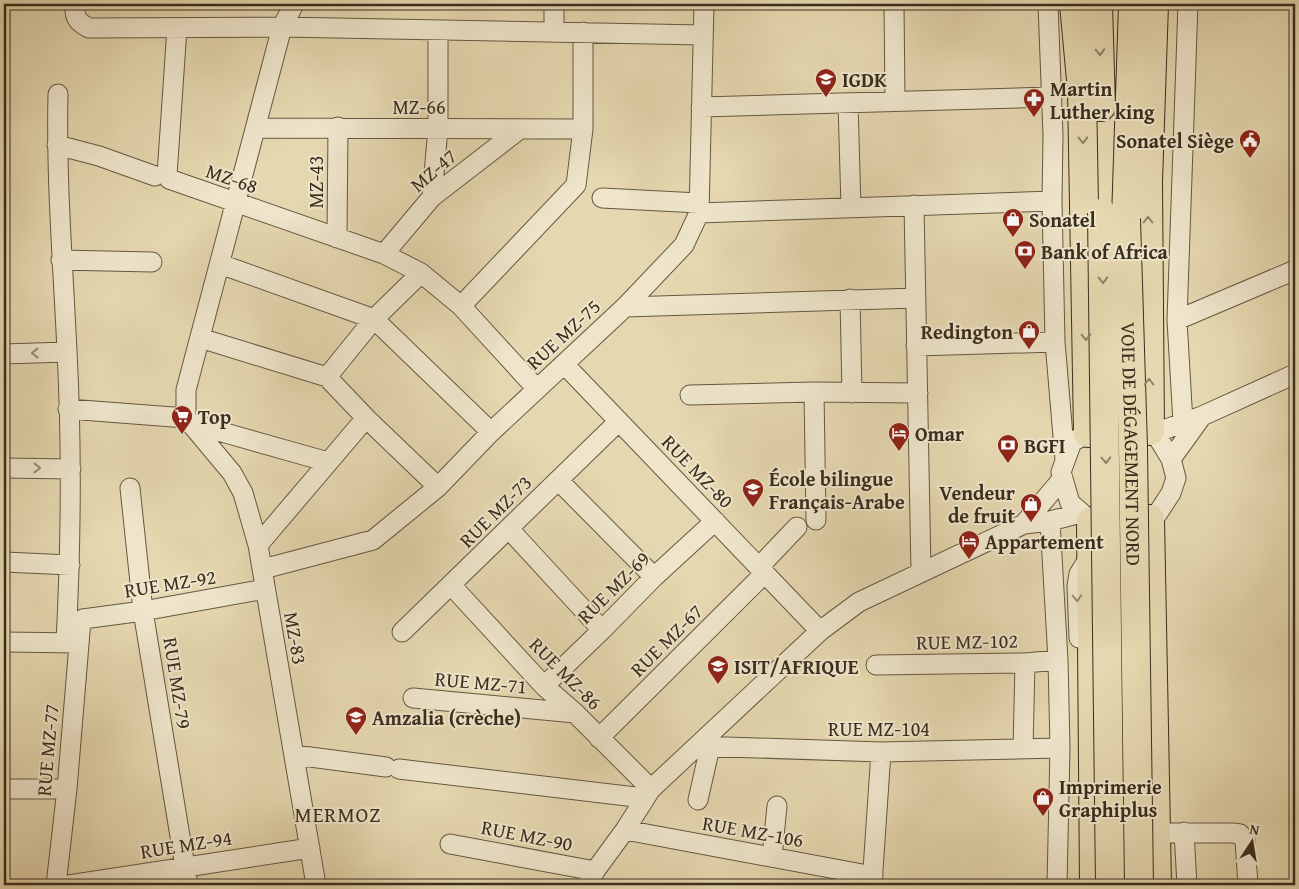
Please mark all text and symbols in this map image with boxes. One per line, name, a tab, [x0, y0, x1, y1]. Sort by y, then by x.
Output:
one-way arrow	[1095, 49, 1105, 57]
place label: IGDK	[842, 65, 887, 94]
school or university icon: IGDK	[814, 67, 838, 98]
place label: Martin Luther king	[1050, 74, 1155, 126]
pharmacy icon: Martin Luther king	[1022, 87, 1046, 118]
street label: MZ-66	[392, 92, 446, 121]
place label: Sonatel Siège	[1116, 126, 1234, 155]
public building icon: Sonatel Siège	[1238, 128, 1262, 159]
one-way arrow	[1078, 136, 1088, 144]
street label: MZ-47	[403, 142, 463, 198]
street label: MZ-43	[301, 155, 330, 209]
street label: MZ-68	[202, 156, 262, 200]
place label: Sonatel	[1029, 205, 1096, 234]
shop icon: Sonatel	[1001, 207, 1025, 238]
one-way arrow	[1143, 216, 1153, 224]
place label: Bank of Africa	[1041, 237, 1169, 266]
bank icon: Bank of Africa	[1013, 239, 1037, 270]
one-way arrow	[1098, 276, 1108, 284]
street label: RUE MZ-75	[519, 292, 607, 376]
place label: Redington	[921, 317, 1013, 346]
shop icon: Redington	[1017, 319, 1041, 350]
street label: VOIE DE DÉGAGEMENT NORD	[1115, 322, 1149, 566]
one-way arrow	[1081, 334, 1091, 341]
one-way arrow	[31, 348, 39, 359]
one-way arrow	[1144, 378, 1154, 386]
place label: Top	[198, 402, 231, 431]
supermarket icon: Top	[170, 404, 194, 435]
place label: Omar	[915, 419, 964, 448]
hotel icon: Omar	[887, 421, 911, 452]
street label: RUE MZ-80	[655, 428, 741, 514]
place label: BGFI	[1024, 431, 1066, 460]
bank icon: BGFI	[996, 433, 1020, 464]
one-way arrow	[1101, 456, 1111, 464]
one-way arrow	[34, 463, 42, 473]
place label: École bilingue Français-Arabe	[769, 464, 905, 516]
street label: RUE MZ-73	[452, 468, 538, 554]
school or university icon: École bilingue Français-Arabe	[741, 477, 765, 508]
place label: Vendeur de fruit	[939, 478, 1015, 530]
shop icon: Vendeur de fruit	[1019, 492, 1043, 523]
place label: Appartement	[985, 527, 1104, 556]
hotel icon: Appartement	[957, 529, 981, 560]
street label: RUE MZ-69	[570, 544, 656, 630]
street label: RUE MZ-92	[122, 561, 218, 605]
one-way arrow	[1072, 595, 1083, 603]
street label: RUE MZ-67	[623, 597, 709, 683]
street label: MZ-83	[277, 609, 315, 667]
street label: RUE MZ-102	[916, 626, 1018, 656]
street label: RUE MZ-86	[523, 630, 609, 716]
street label: RUE MZ-79	[156, 635, 200, 731]
place label: ISIT/AFRIQUE	[734, 652, 859, 681]
school or university icon: ISIT/AFRIQUE	[706, 654, 730, 685]
street label: RUE MZ-71	[434, 664, 528, 700]
street label: RUE MZ-77	[29, 703, 65, 797]
place label: Amzalia (crèche)	[372, 703, 521, 732]
school or university icon: Amzalia (crèche)	[344, 705, 368, 736]
street label: RUE MZ-104	[828, 714, 930, 743]
place label: Imprimerie Graphiplus	[1059, 772, 1162, 824]
shop icon: Imprimerie Graphiplus	[1031, 786, 1055, 817]
district label: MERMOZ	[294, 799, 382, 830]
street label: RUE MZ-106	[700, 808, 806, 854]
street label: RUE MZ-90	[479, 812, 575, 858]
north arrow	[1226, 816, 1276, 866]
text: N	[1248, 819, 1262, 840]
street label: RUE MZ-94	[138, 822, 234, 866]

